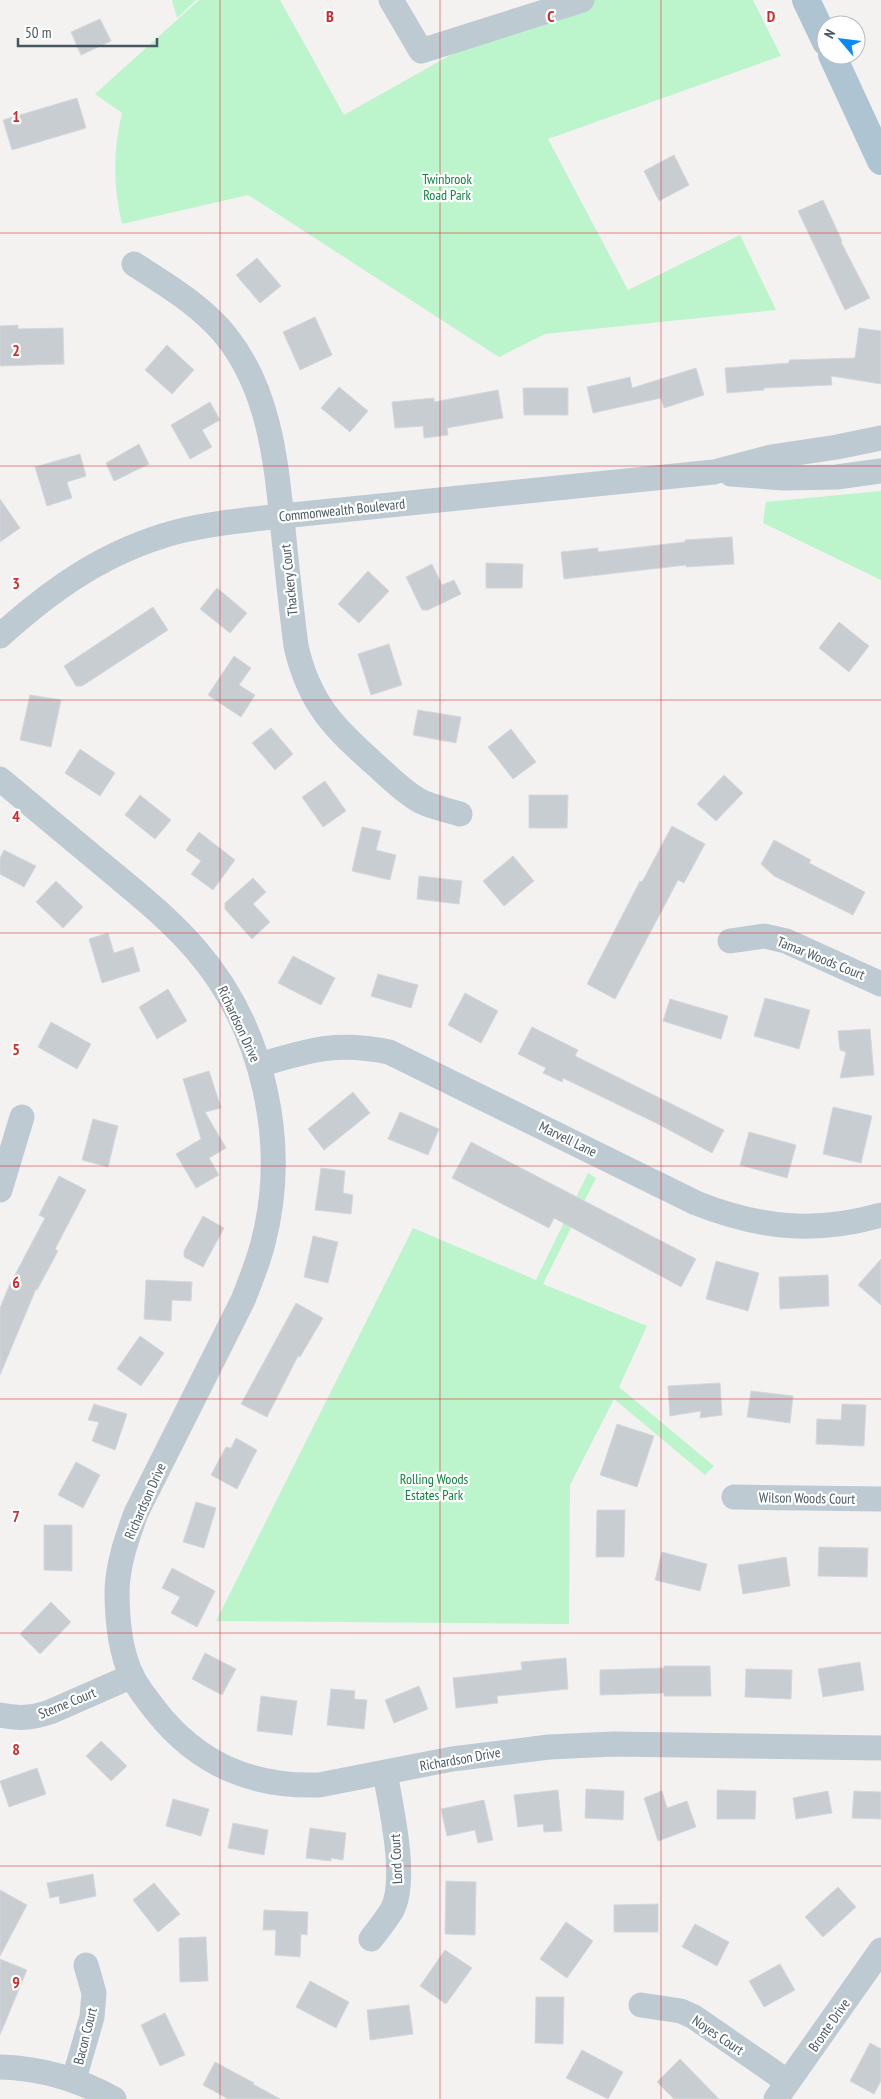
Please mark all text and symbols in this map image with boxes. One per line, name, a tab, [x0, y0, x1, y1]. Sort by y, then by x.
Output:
text: B	[326, 6, 334, 26]
text: C	[547, 6, 555, 26]
text: D	[767, 6, 776, 26]
scale bar	[18, 15, 156, 47]
north arrow	[816, 15, 866, 65]
text: 50 m	[25, 23, 51, 42]
text: N	[820, 26, 839, 41]
text: 1	[12, 106, 20, 126]
park label: Twinbrook Road Park	[422, 170, 472, 204]
text: 2	[12, 340, 20, 360]
street label: Commonwealth Boulevard	[278, 494, 406, 526]
street label: Thackery Court	[276, 543, 302, 617]
text: 3	[12, 573, 20, 593]
text: 4	[12, 806, 20, 826]
street label: Tamar Woods Court	[775, 932, 868, 984]
street label: Richardson Drive	[214, 983, 265, 1065]
text: 5	[12, 1039, 20, 1059]
street label: Marvell Lane	[536, 1117, 600, 1161]
text: 6	[12, 1272, 20, 1292]
street label: Richardson Drive	[120, 1460, 170, 1542]
park label: Rolling Woods Estates Park	[400, 1470, 469, 1504]
street label: Wilson Woods Court	[759, 1488, 855, 1508]
text: 7	[12, 1506, 20, 1526]
street label: Sterne Court	[36, 1683, 99, 1723]
text: 8	[12, 1739, 20, 1759]
street label: Richardson Drive	[418, 1743, 502, 1775]
street label: Lord Court	[386, 1833, 406, 1885]
text: 9	[12, 1972, 20, 1992]
street label: Bronte Drive	[804, 1995, 854, 2055]
street label: Bacon Court	[69, 2005, 101, 2066]
street label: Noyes Court	[689, 2011, 747, 2059]

